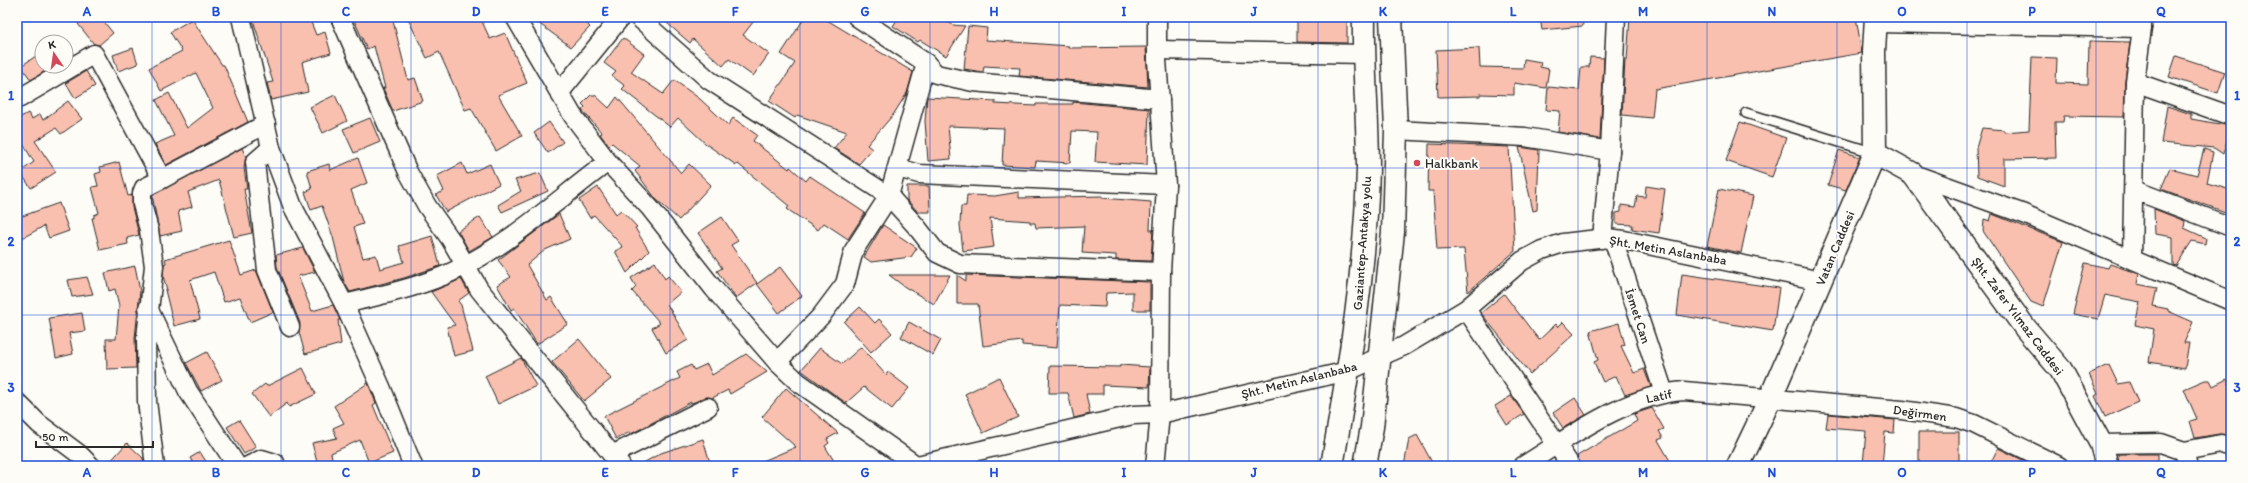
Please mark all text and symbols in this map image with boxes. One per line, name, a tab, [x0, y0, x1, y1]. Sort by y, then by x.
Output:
text: A	[82, 4, 92, 19]
text: B	[212, 4, 221, 19]
text: C	[342, 4, 351, 19]
text: D	[472, 4, 481, 19]
text: E	[601, 4, 609, 19]
text: F	[732, 4, 739, 19]
text: G	[861, 4, 870, 19]
text: H	[990, 4, 999, 19]
text: I	[1122, 4, 1127, 19]
text: J	[1250, 4, 1258, 19]
text: K	[1379, 4, 1388, 19]
text: L	[1510, 4, 1517, 19]
text: M	[1638, 4, 1648, 19]
text: N	[1768, 4, 1777, 19]
text: O	[1897, 4, 1907, 19]
text: P	[2028, 4, 2036, 19]
text: Q	[2156, 4, 2166, 19]
north arrow	[34, 34, 74, 74]
text: K	[47, 37, 58, 52]
text: 1	[8, 88, 14, 103]
text: 1	[2234, 88, 2240, 103]
place label: Halkbank	[1425, 156, 1479, 171]
marker: Halkbank	[1412, 158, 1422, 168]
street label: Gaziantep-Antakya yolu	[1350, 175, 1374, 311]
street label: Vatan Caddesi	[1813, 208, 1857, 288]
street label: Şht. Metin Aslanbaba	[1608, 232, 1728, 268]
text: 2	[8, 234, 15, 249]
text: 2	[2234, 234, 2241, 249]
street label: Şht. Zafer Yılmaz Caddesi	[1969, 254, 2067, 378]
street label: İsmet Can	[1622, 286, 1654, 346]
street label: Şht. Metin Aslanbaba	[1240, 358, 1359, 402]
text: 3	[7, 380, 15, 395]
text: 3	[2233, 380, 2241, 395]
street label: Latif	[1645, 386, 1674, 406]
street label: Değirmen	[1892, 402, 1948, 424]
scale bar	[36, 423, 153, 449]
text: 50 m	[42, 430, 68, 444]
text: A	[82, 465, 92, 480]
text: B	[212, 465, 221, 480]
text: C	[342, 465, 351, 480]
text: D	[472, 465, 481, 480]
text: E	[601, 465, 609, 480]
text: F	[732, 465, 739, 480]
text: G	[861, 465, 870, 480]
text: H	[990, 465, 999, 480]
text: I	[1122, 465, 1127, 480]
text: J	[1250, 465, 1258, 480]
text: K	[1379, 465, 1388, 480]
text: L	[1510, 465, 1517, 480]
text: M	[1638, 465, 1648, 480]
text: N	[1768, 465, 1777, 480]
text: O	[1897, 465, 1907, 480]
text: P	[2028, 465, 2036, 480]
text: Q	[2156, 465, 2166, 480]

